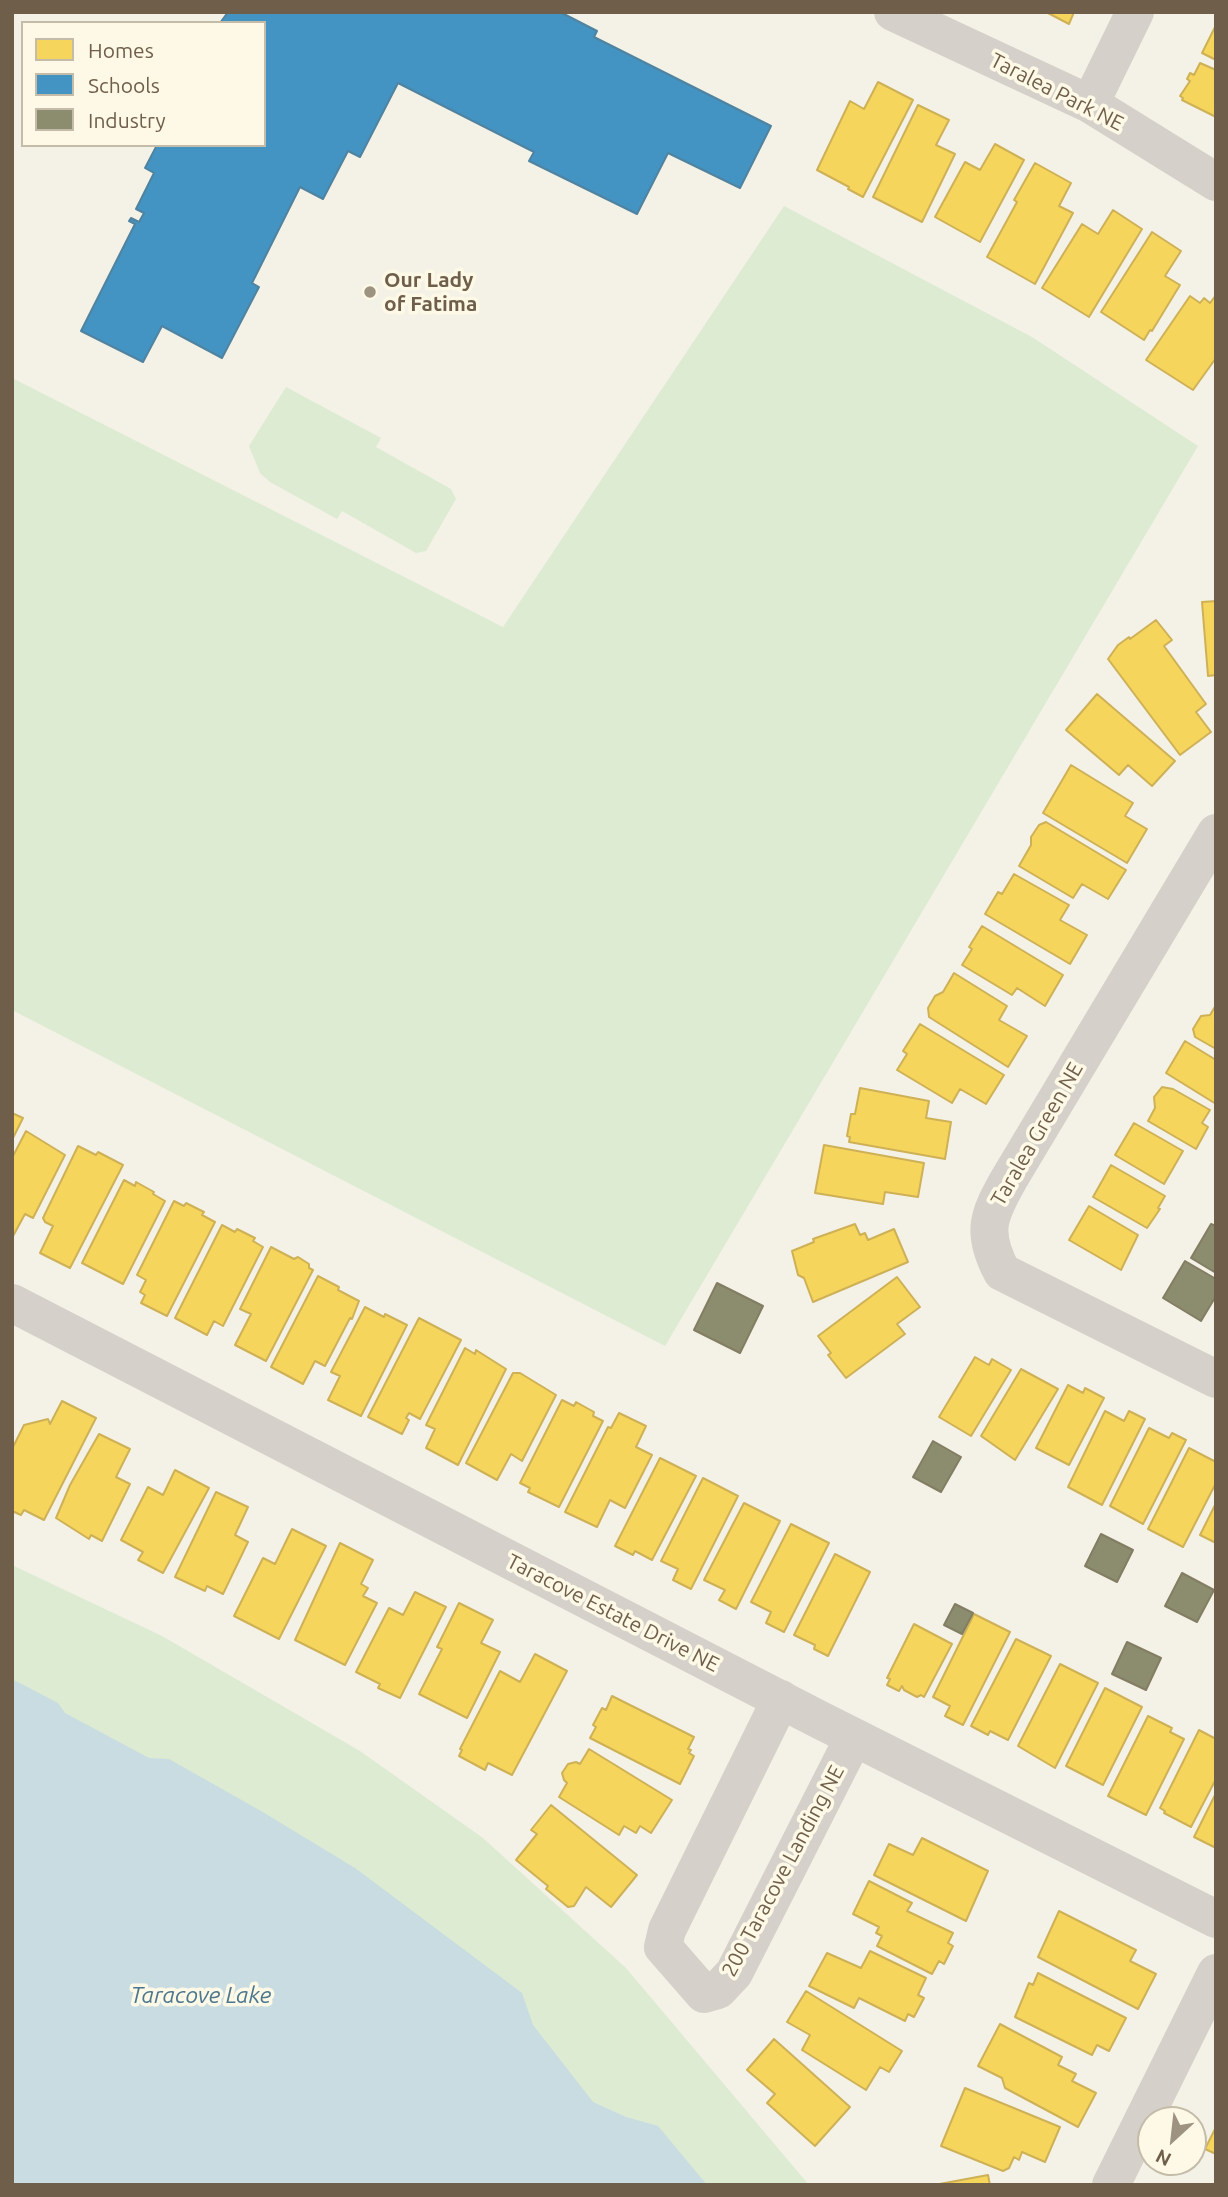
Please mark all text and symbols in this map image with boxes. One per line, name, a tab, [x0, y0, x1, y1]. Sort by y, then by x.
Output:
legend	[21, 21, 266, 147]
text: Homes	[88, 38, 154, 62]
street label: Taralea Park NE	[986, 48, 1128, 136]
text: Schools	[88, 73, 160, 97]
text: Industry	[88, 108, 166, 132]
place label: Our Lady of Fatima	[384, 267, 477, 317]
marker: Our Lady of Fatima	[362, 284, 378, 300]
street label: Taralea Green NE	[986, 1058, 1088, 1210]
street label: Taracove Estate Drive NE	[503, 1549, 723, 1677]
street label: 200 Taracove Landing NE	[717, 1761, 849, 1981]
water label: Taracove Lake	[131, 1981, 271, 2009]
north arrow	[1137, 2106, 1207, 2176]
text: N	[1152, 2145, 1175, 2171]

